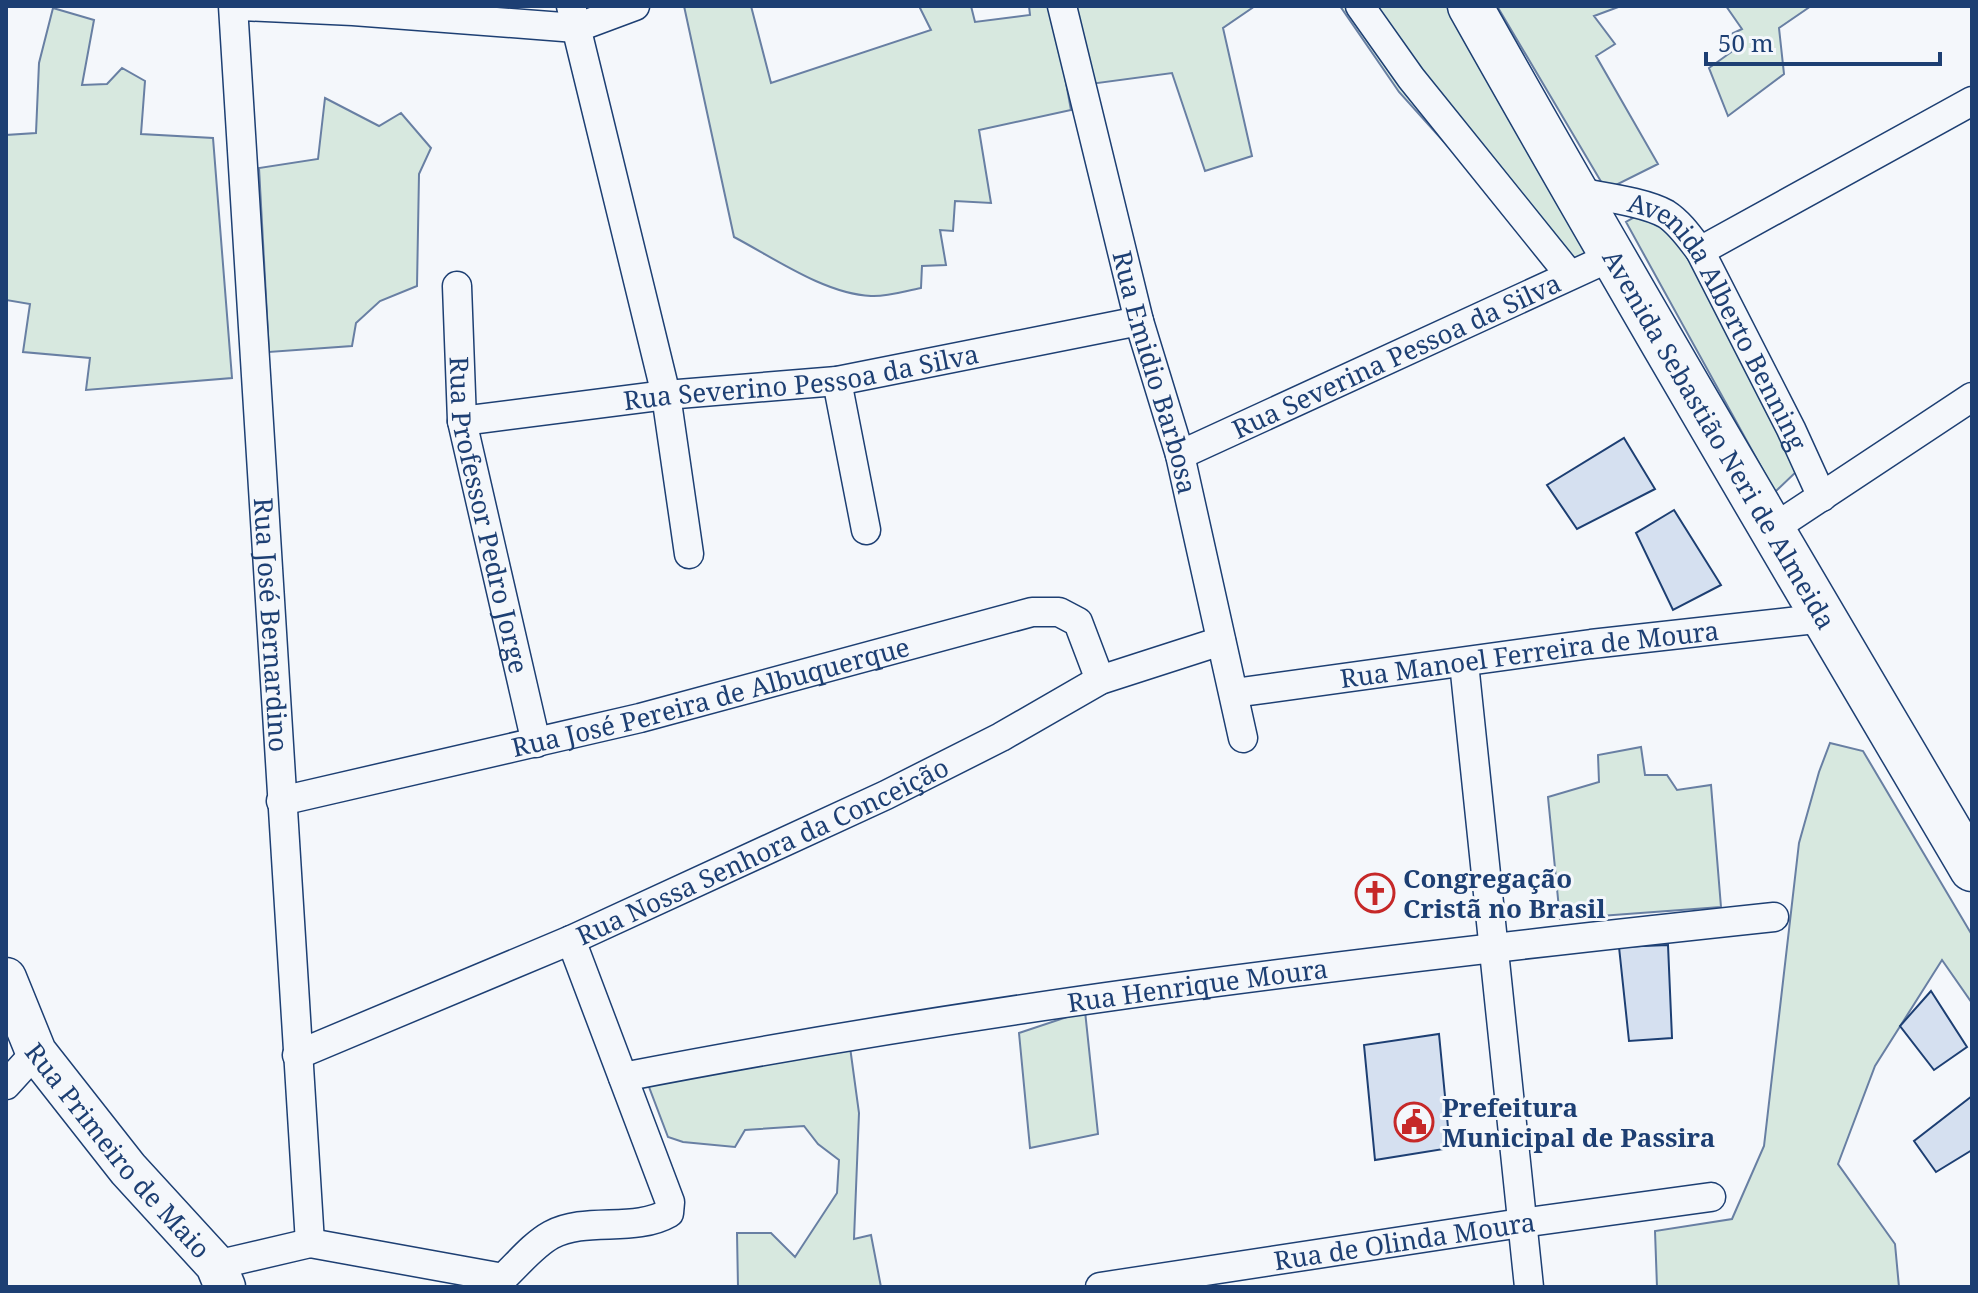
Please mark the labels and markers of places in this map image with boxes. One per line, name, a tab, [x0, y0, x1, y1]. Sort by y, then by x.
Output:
place label: Congregação Cristã no Brasil	[1403, 860, 1606, 926]
church icon: Congregação Cristã no Brasil	[1354, 872, 1396, 914]
place label: Prefeitura Municipal de Passira	[1442, 1089, 1715, 1155]
public building icon: Prefeitura Municipal de Passira	[1393, 1101, 1435, 1143]

